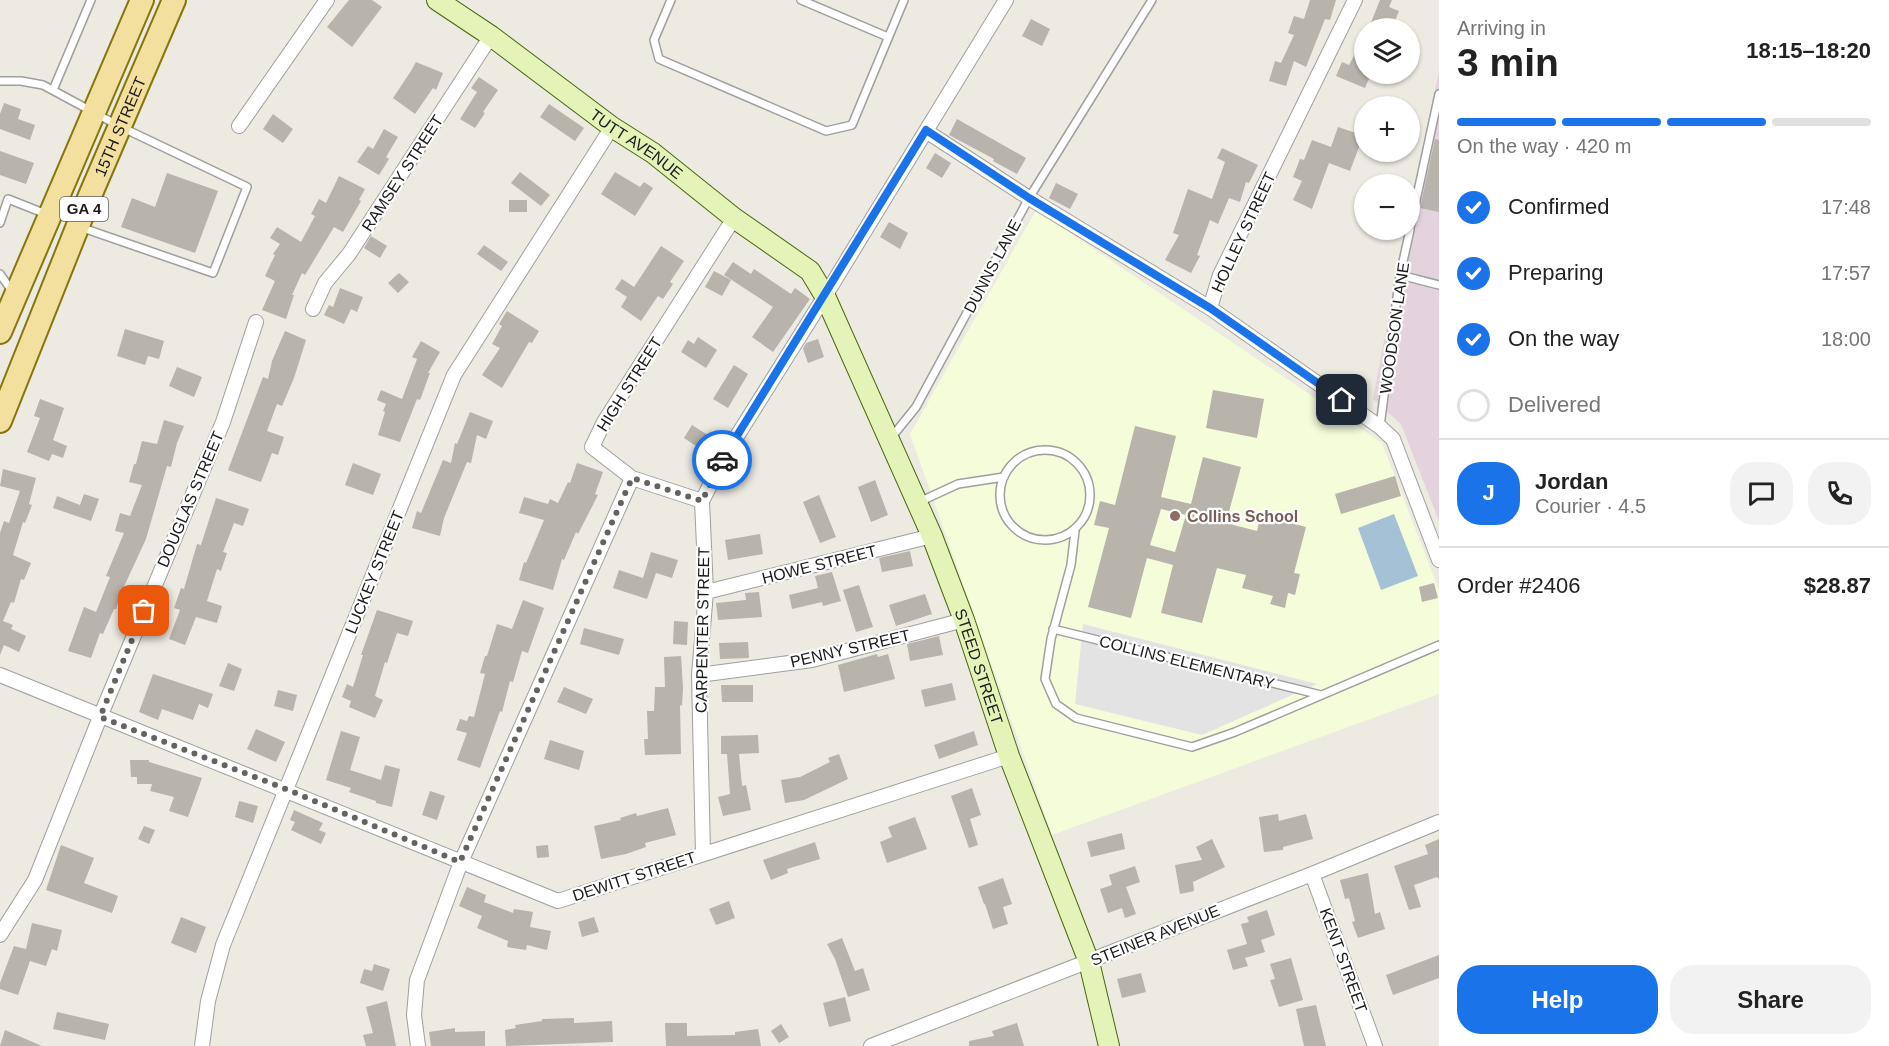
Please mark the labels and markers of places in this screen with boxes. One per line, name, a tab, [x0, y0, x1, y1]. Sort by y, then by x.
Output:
pin	[1316, 374, 1367, 425]
place label: Collins School	[1187, 508, 1298, 525]
marker: Collins School	[1168, 509, 1182, 523]
pin	[118, 585, 169, 636]

